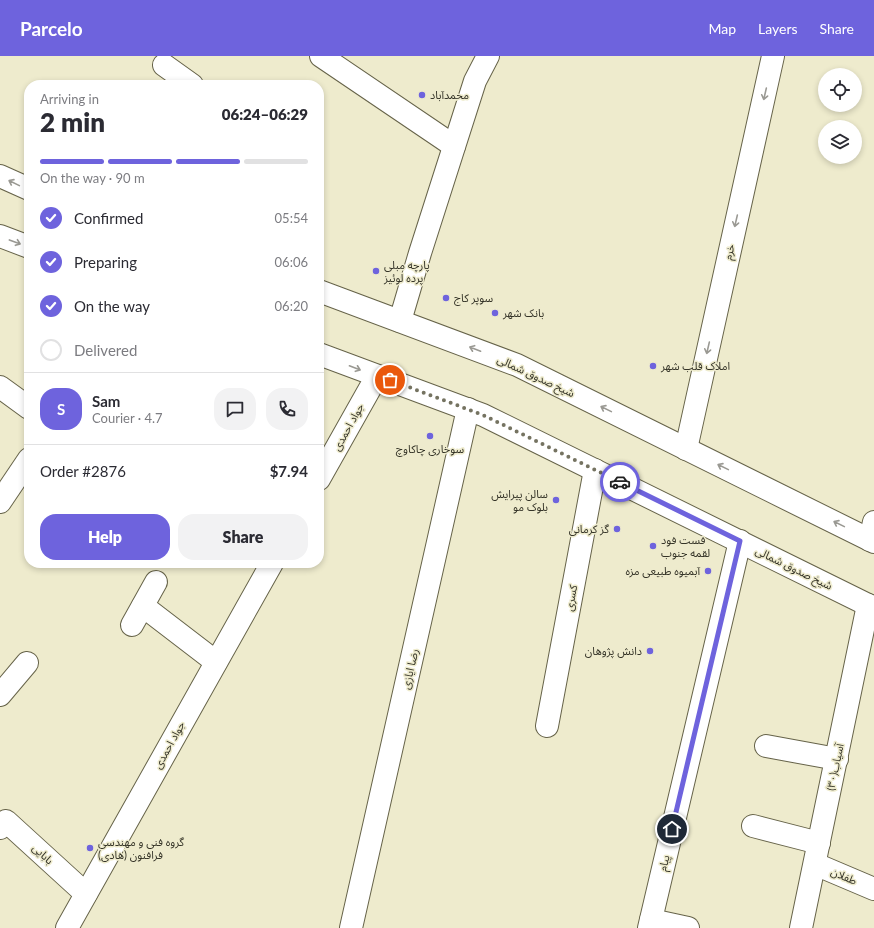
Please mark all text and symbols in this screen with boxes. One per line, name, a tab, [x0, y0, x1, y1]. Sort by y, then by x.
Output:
text: Parcelo	[20, 17, 83, 40]
text: Map	[708, 20, 736, 37]
text: Layers	[758, 20, 798, 37]
text: Share	[820, 20, 854, 37]
map controls	[818, 68, 862, 164]
button: locate	[818, 68, 862, 112]
one-way arrow	[760, 87, 768, 100]
place label: محمدآباد	[430, 88, 469, 102]
marker: محمدآباد	[417, 90, 427, 100]
text: Arriving in	[40, 91, 99, 107]
text: 06:24–06:29	[222, 105, 308, 123]
text: 2 min	[40, 106, 105, 138]
button: layers	[818, 120, 862, 164]
text: On the way · 90 m	[40, 170, 145, 186]
one-way arrow	[9, 179, 21, 186]
icon: check	[40, 207, 62, 229]
text: Confirmed	[74, 209, 143, 227]
text: 05:54	[275, 210, 308, 226]
one-way arrow	[732, 214, 740, 227]
one-way arrow	[8, 238, 20, 246]
street label: خرم	[720, 242, 739, 261]
icon: check	[40, 251, 62, 273]
text: Preparing	[74, 253, 137, 271]
text: 06:06	[275, 254, 308, 270]
place label: پارچه مبلی پرده لوئیز	[383, 258, 430, 286]
marker: پارچه مبلی پرده لوئیز	[371, 266, 381, 276]
place label: سوپر کاج	[454, 291, 493, 306]
marker: سوپر کاج	[441, 293, 451, 303]
icon: check	[40, 295, 62, 317]
text: On the way	[74, 297, 150, 315]
text: 06:20	[275, 298, 308, 314]
place label: بانک شهر	[502, 306, 544, 320]
marker: بانک شهر	[490, 308, 500, 318]
text: Delivered	[74, 341, 137, 359]
one-way arrow	[704, 341, 711, 354]
one-way arrow	[470, 345, 482, 353]
street label: شیخ صدوق شمالی	[495, 352, 577, 401]
place label: املاک قلب شهر	[660, 359, 730, 373]
marker: املاک قلب شهر	[648, 361, 658, 371]
pin	[373, 363, 407, 397]
one-way arrow	[349, 364, 361, 372]
icon: bag	[379, 369, 401, 391]
button: chat	[214, 388, 256, 430]
button: phone	[266, 388, 308, 430]
text: Sam	[92, 392, 120, 410]
text: S	[57, 400, 65, 418]
street label: جواد احمدی	[329, 400, 367, 453]
one-way arrow	[600, 405, 612, 412]
text: Courier · 4.7	[92, 410, 163, 426]
marker: سوخاری چاکاوچ	[425, 431, 435, 441]
place label: سوخاری چاکاوچ	[396, 442, 465, 457]
text: Order #2876	[40, 462, 126, 480]
text: $7.94	[270, 462, 308, 480]
courier	[600, 462, 640, 502]
one-way arrow	[717, 463, 729, 470]
icon: car	[609, 471, 631, 493]
place label: سالن پیرایش بلوک مو	[491, 487, 548, 514]
marker: سالن پیرایش بلوک مو	[551, 495, 561, 505]
button: Help	[40, 514, 170, 560]
button: Share	[178, 514, 308, 560]
one-way arrow	[833, 520, 845, 528]
place label: گز کرمانی	[569, 522, 609, 536]
marker: گز کرمانی	[612, 524, 622, 534]
place label: فست فود لقمه جنوب	[661, 533, 710, 560]
marker: فست فود لقمه جنوب	[648, 541, 658, 551]
street label: شیخ صدوق شمالی	[753, 543, 835, 594]
place label: آبمیوه طبیعی مزه	[625, 564, 701, 578]
marker: آبمیوه طبیعی مزه	[703, 566, 713, 576]
street label: کسری	[562, 583, 580, 612]
place label: دانش پژوهان	[585, 644, 642, 659]
marker: دانش پژوهان	[645, 646, 655, 656]
street label: رضا ایازی	[399, 647, 422, 691]
street label: جواد احمدی	[150, 718, 188, 771]
street label: آسیاب(۳۰)	[823, 741, 847, 792]
pin	[655, 812, 689, 846]
icon: home	[661, 818, 683, 840]
place label: گروه فنی و مهندسی فرافنون (هادی)	[98, 835, 185, 862]
street label: بابایی	[30, 841, 56, 867]
marker: گروه فنی و مهندسی فرافنون (هادی)	[85, 843, 95, 853]
street label: پیام	[655, 854, 674, 873]
street label: طفلان	[829, 864, 859, 888]

